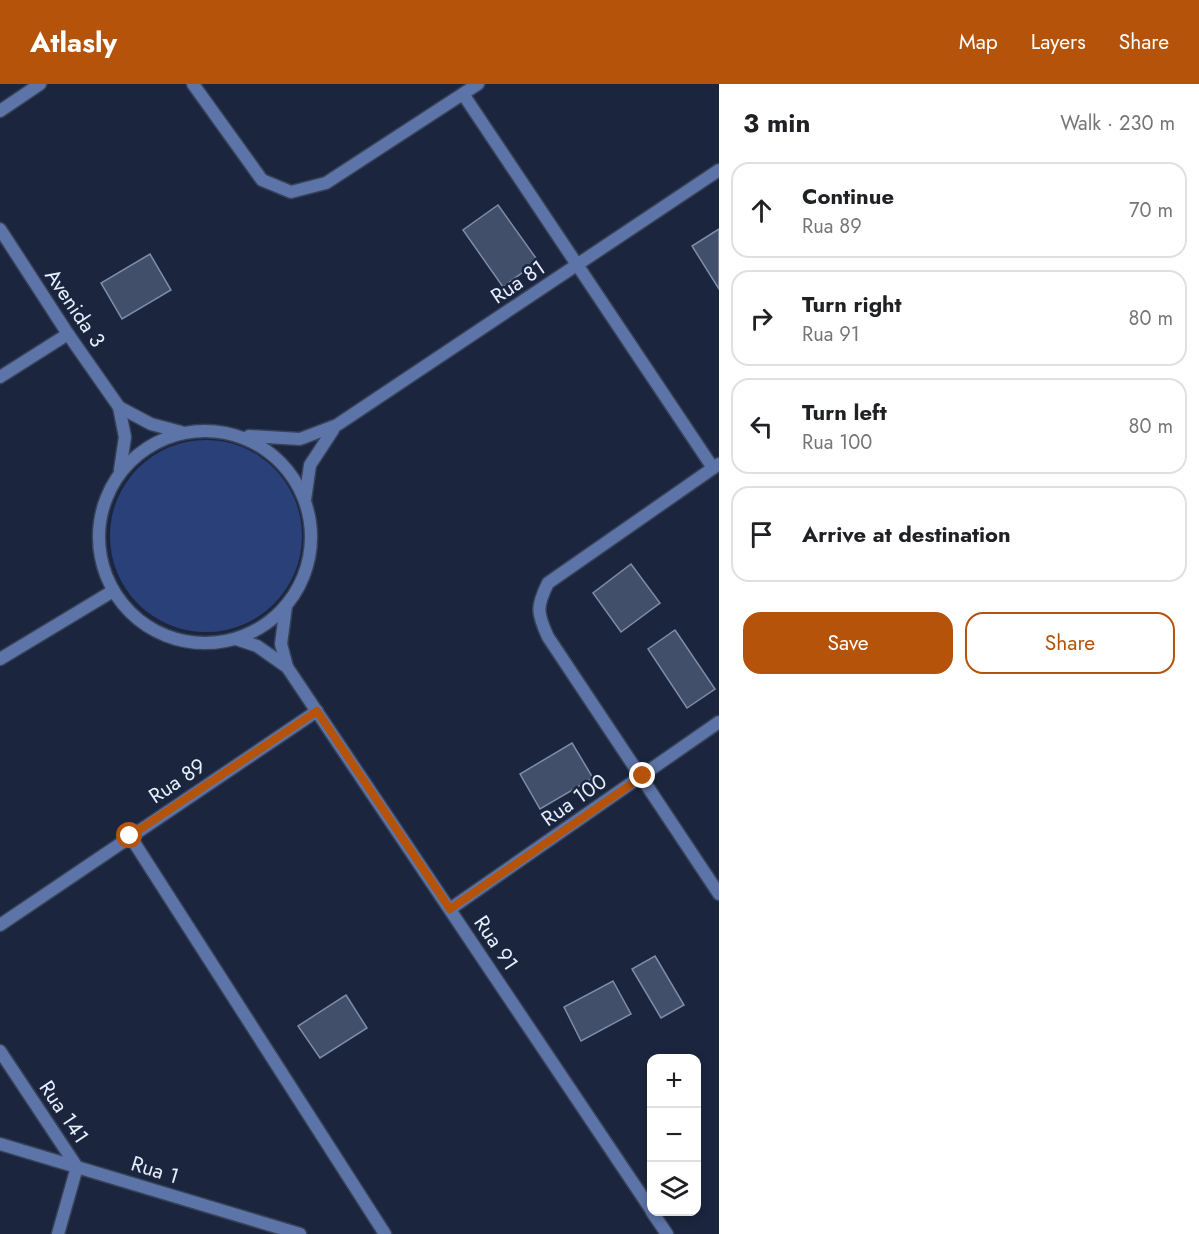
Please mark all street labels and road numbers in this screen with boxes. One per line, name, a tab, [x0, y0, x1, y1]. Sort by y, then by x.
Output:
street label: Rua 81	[485, 253, 551, 311]
street label: Avenida 3	[38, 263, 112, 353]
street label: Rua 89	[143, 751, 211, 811]
street label: Rua 100	[535, 767, 613, 833]
street label: Rua 91	[467, 909, 525, 977]
street label: Rua 141	[32, 1074, 96, 1150]
street label: Rua 1	[127, 1149, 183, 1191]

